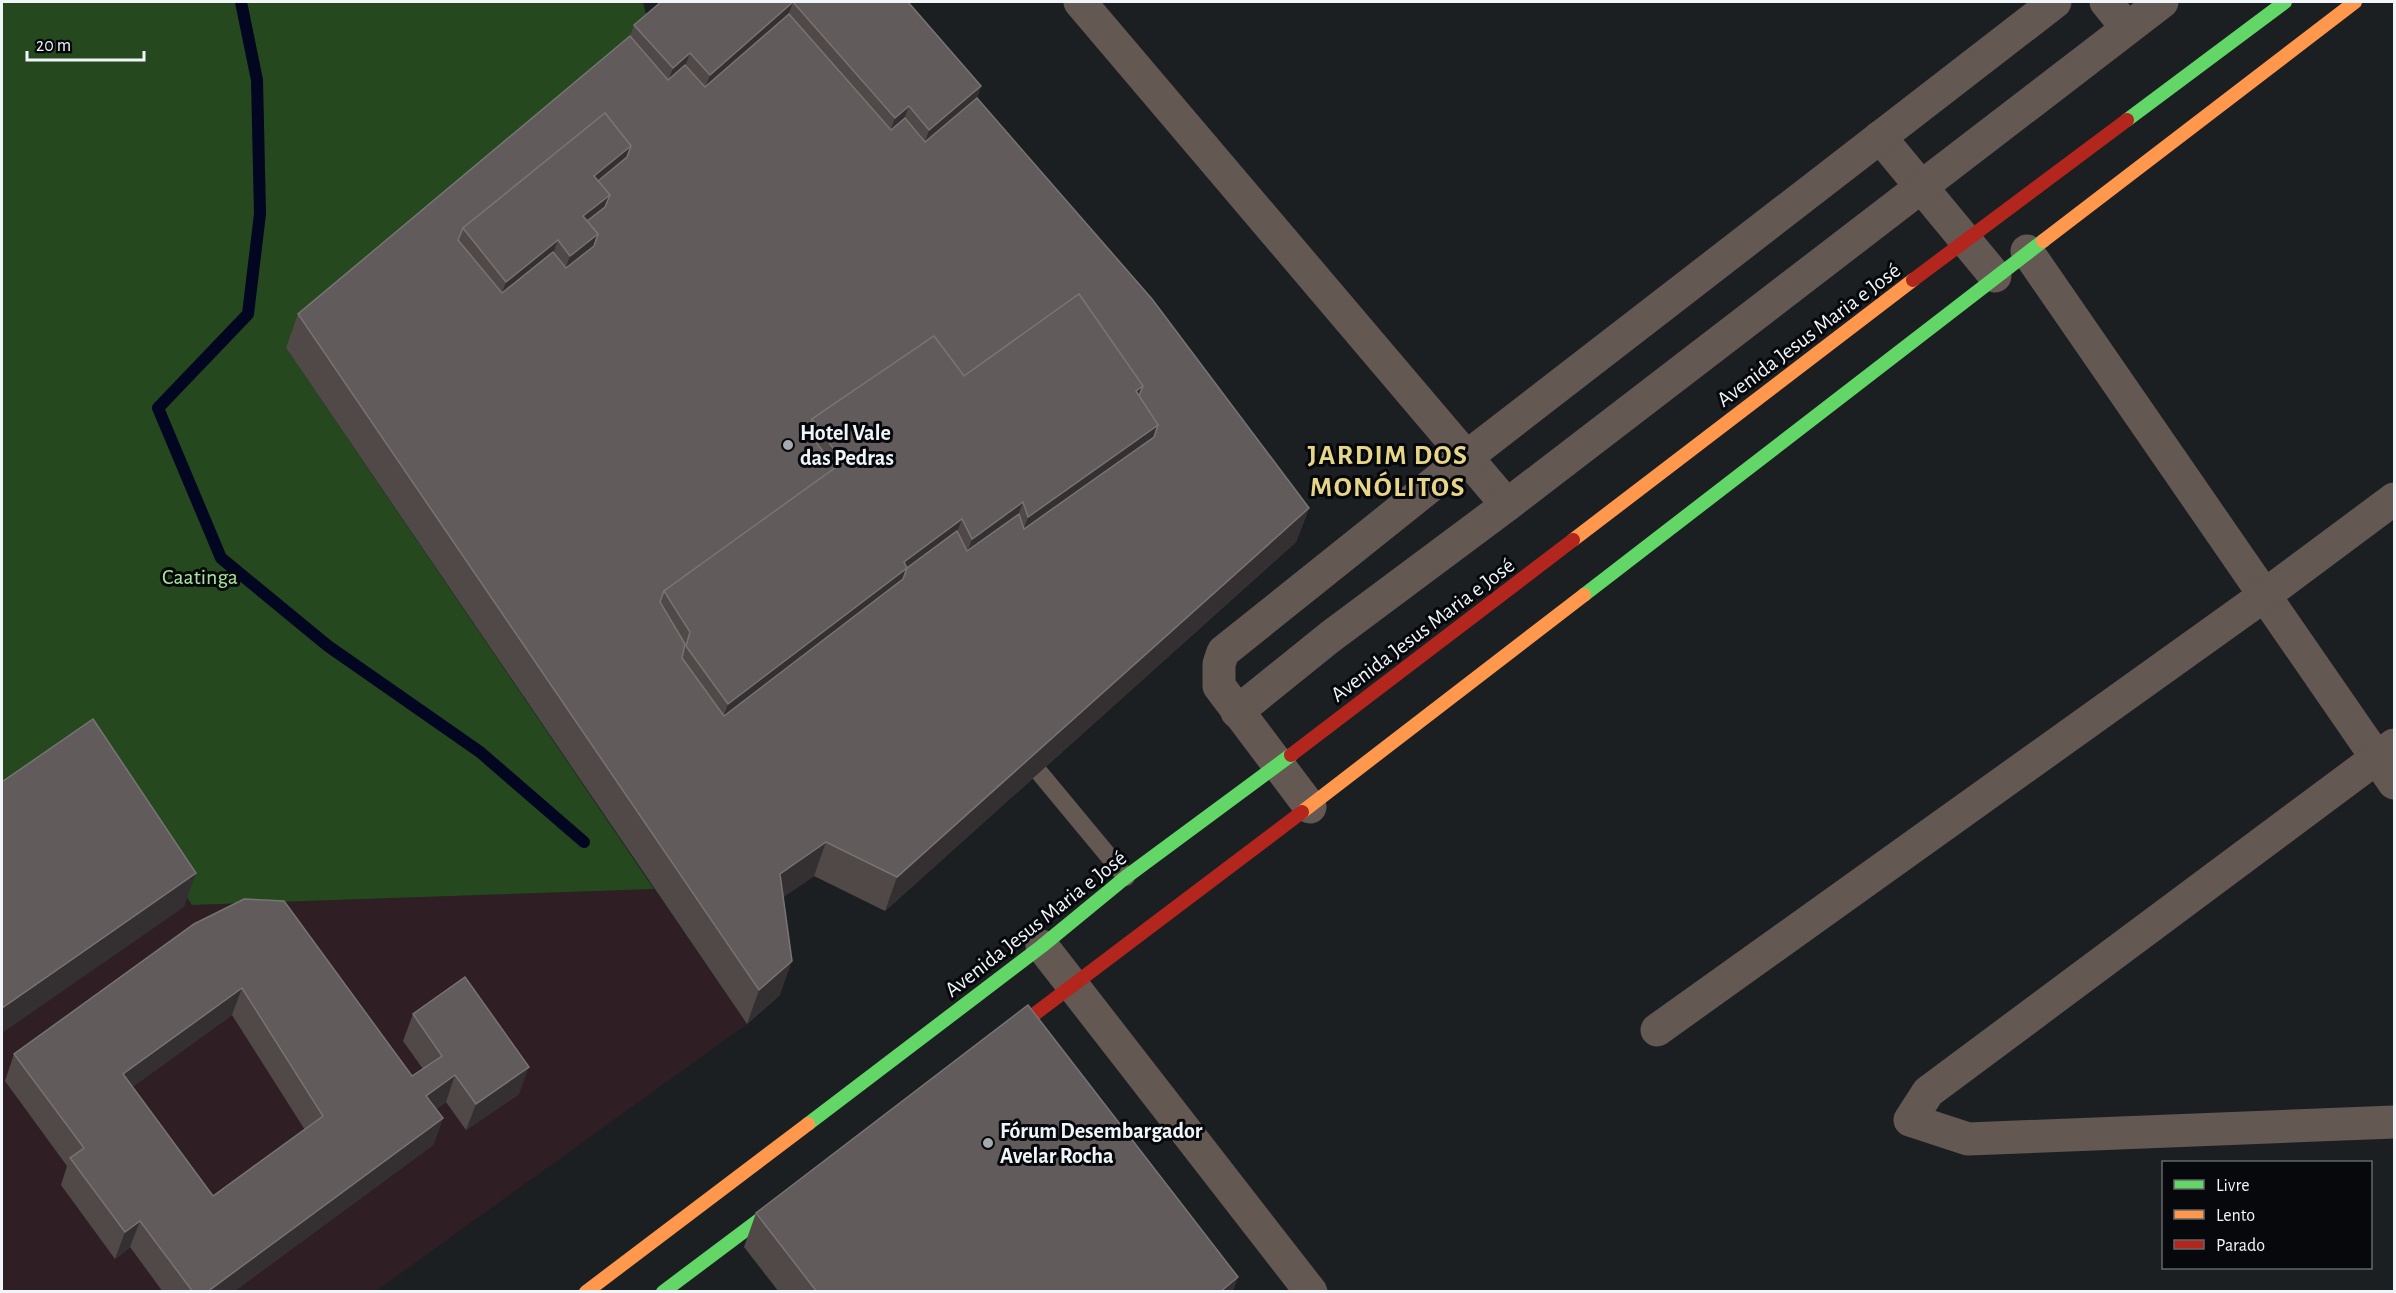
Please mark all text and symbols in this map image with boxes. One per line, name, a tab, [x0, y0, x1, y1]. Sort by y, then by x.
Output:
scale bar	[27, 24, 144, 62]
text: 20 m	[36, 37, 71, 55]
street label: Avenida Jesus Maria e José	[1713, 259, 1904, 411]
place label: Hotel Vale das Pedras	[800, 422, 894, 469]
marker: Hotel Vale das Pedras	[781, 438, 795, 452]
district label: JARDIM DOS MONÓLITOS	[1308, 442, 1469, 502]
street label: Avenida Jesus Maria e José	[1327, 554, 1518, 706]
park label: Caatinga	[162, 566, 238, 588]
street label: Avenida Jesus Maria e José	[941, 846, 1130, 1001]
place label: Fórum Desembargador Avelar Rocha	[1000, 1120, 1203, 1167]
marker: Fórum Desembargador Avelar Rocha	[981, 1136, 995, 1150]
legend	[2162, 1161, 2372, 1269]
text: Livre	[2216, 1177, 2250, 1195]
text: Lento	[2216, 1207, 2255, 1225]
text: Parado	[2216, 1237, 2265, 1255]

